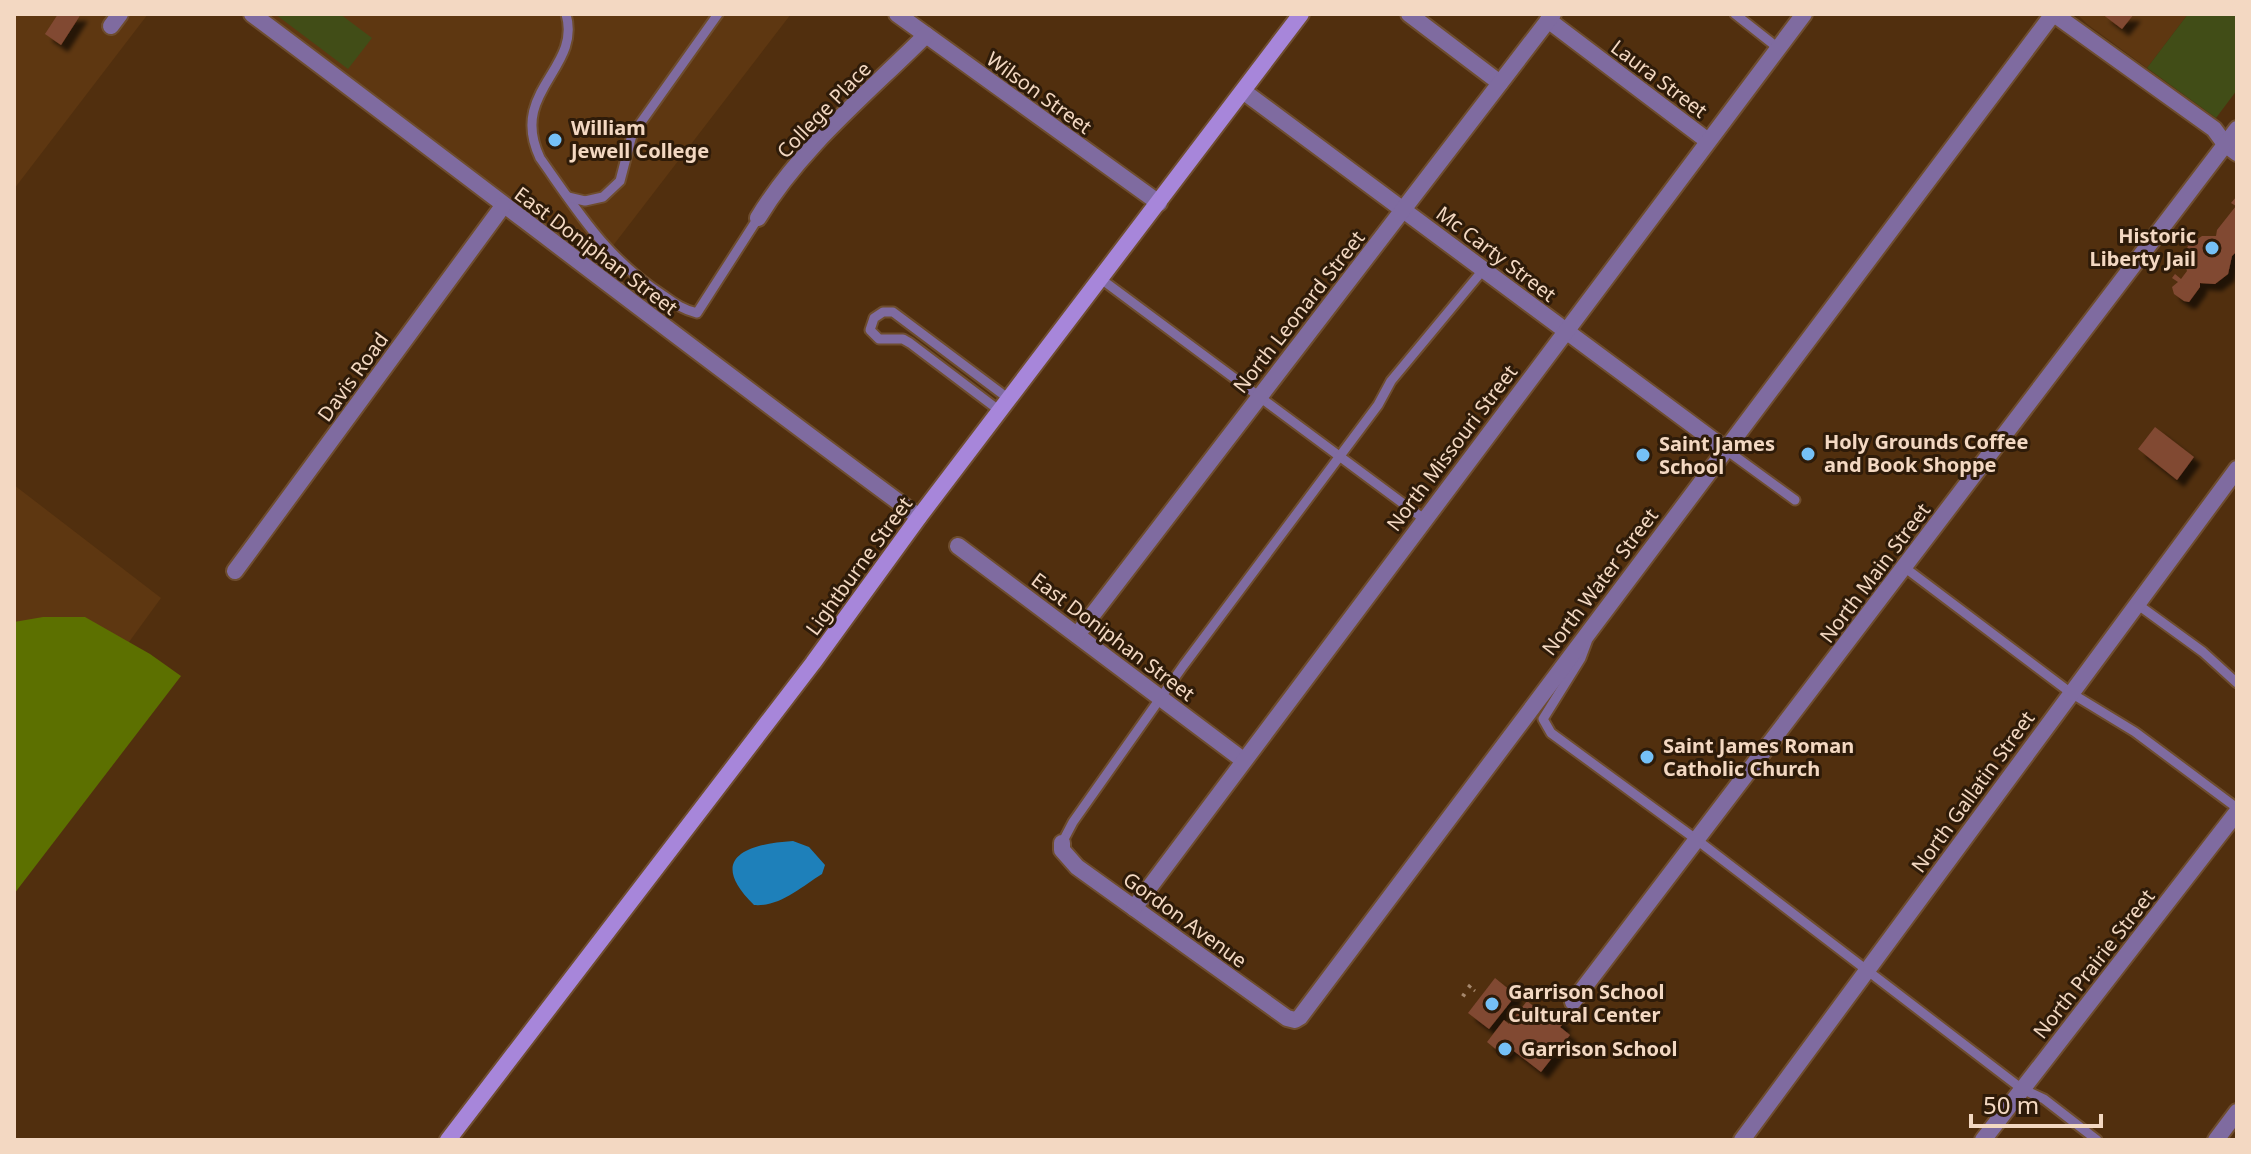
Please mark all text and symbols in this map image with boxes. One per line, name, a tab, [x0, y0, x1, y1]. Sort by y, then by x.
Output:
street label: Laura Street	[1606, 33, 1713, 124]
street label: Wilson Street	[981, 45, 1097, 140]
street label: College Place	[771, 56, 877, 164]
place label: William Jewell College	[569, 114, 709, 164]
marker: William Jewell College	[546, 131, 564, 149]
street label: East Doniphan Street	[509, 180, 683, 321]
street label: Mc Carty Street	[1431, 200, 1562, 308]
place label: Historic Liberty Jail	[2089, 222, 2196, 272]
street label: North Leonard Street	[1227, 225, 1370, 398]
marker: Historic Liberty Jail	[2203, 239, 2221, 257]
street label: Davis Road	[311, 327, 394, 427]
street label: North Missouri Street	[1380, 359, 1523, 536]
place label: Holy Grounds Coffee and Book Shoppe	[1824, 428, 2028, 478]
place label: Saint James School	[1659, 430, 1775, 480]
marker: Holy Grounds Coffee and Book Shoppe	[1799, 445, 1817, 463]
marker: Saint James School	[1634, 446, 1652, 464]
street label: Lightburne Street	[799, 491, 918, 640]
street label: North Main Street	[1813, 497, 1936, 648]
street label: North Water Street	[1535, 503, 1664, 661]
street label: East Doniphan Street	[1026, 566, 1200, 707]
street label: North Gallatin Street	[1905, 706, 2040, 878]
place label: Saint James Roman Catholic Church	[1663, 732, 1854, 782]
marker: Saint James Roman Catholic Church	[1638, 748, 1656, 766]
street label: Gordon Avenue	[1118, 866, 1253, 974]
street label: North Prairie Street	[2027, 884, 2160, 1044]
place label: Garrison School Cultural Center	[1508, 978, 1664, 1028]
marker: Garrison School Cultural Center	[1483, 995, 1501, 1013]
place label: Garrison School	[1521, 1035, 1677, 1062]
marker: Garrison School	[1496, 1040, 1514, 1058]
scale bar	[1971, 1078, 2101, 1128]
text: 50 m	[1983, 1088, 2039, 1121]

